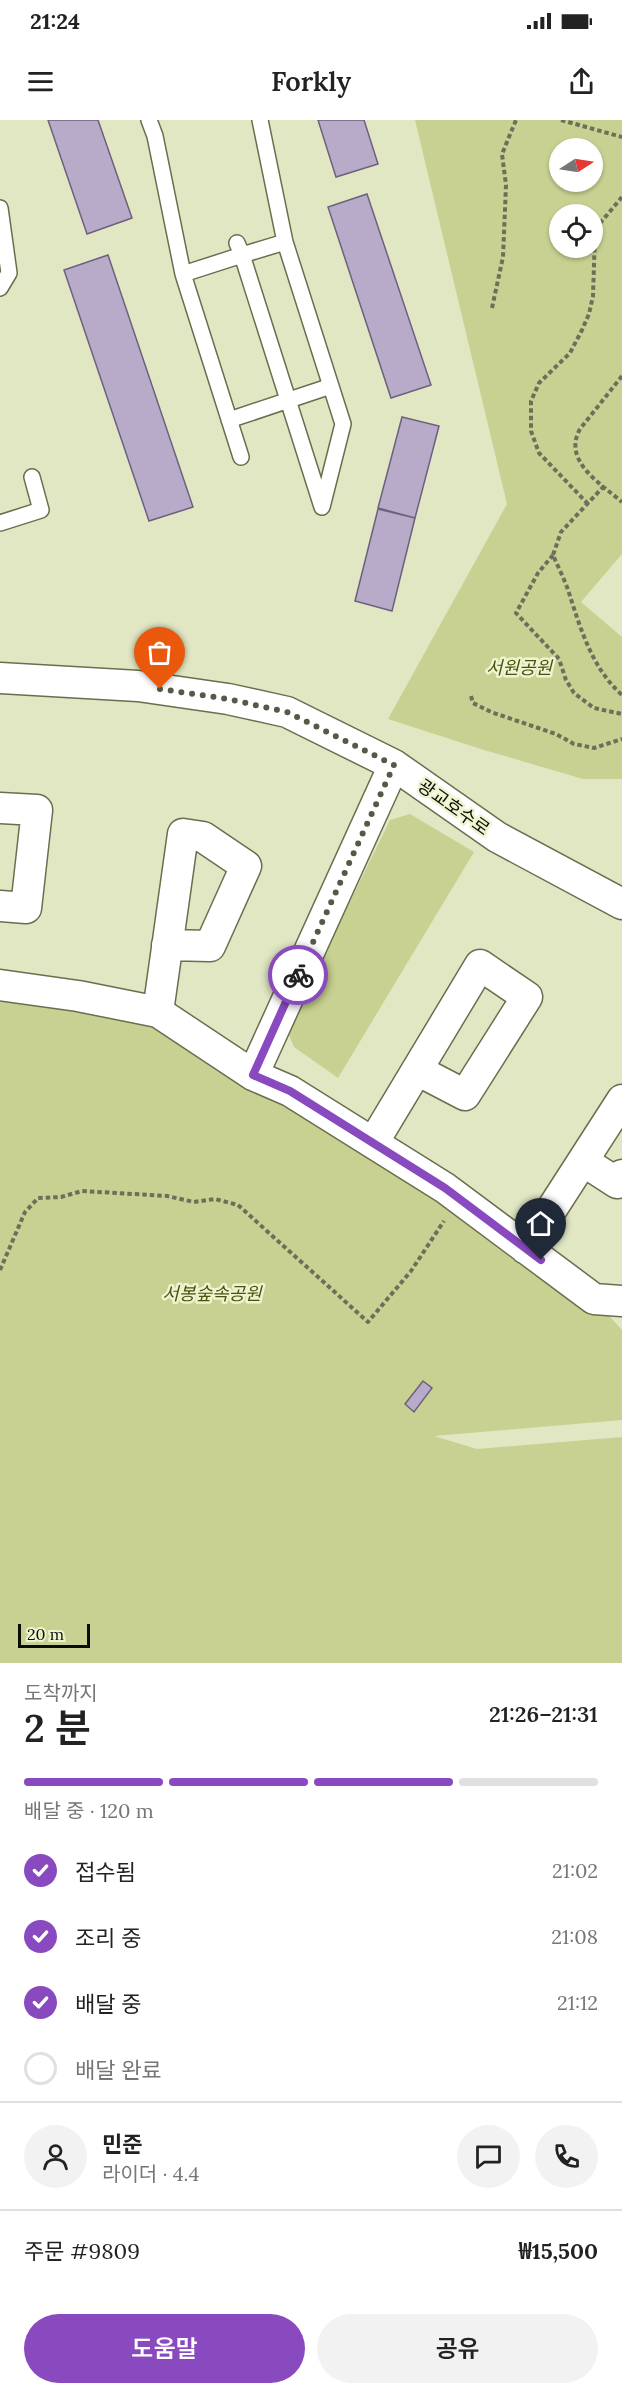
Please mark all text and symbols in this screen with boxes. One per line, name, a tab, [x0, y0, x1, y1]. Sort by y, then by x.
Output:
text: 21:24	[30, 7, 80, 35]
text: Forkly	[271, 64, 351, 98]
icon: menu	[24, 65, 57, 98]
icon: share	[565, 65, 598, 98]
north arrow	[549, 138, 603, 192]
map controls	[549, 138, 603, 258]
button: locate	[549, 204, 603, 258]
pin	[134, 627, 185, 689]
icon: bag	[143, 636, 176, 669]
park label: 서원공원	[486, 656, 554, 679]
street label: 광교호수로	[413, 774, 495, 840]
courier	[268, 945, 328, 1005]
icon: bike	[282, 959, 315, 992]
pin	[515, 1198, 566, 1260]
icon: home	[524, 1207, 557, 1240]
park label: 서봉숲속공원	[162, 1282, 263, 1305]
scale bar	[18, 1621, 90, 1648]
text: 20 m	[27, 1624, 64, 1644]
text: 도착까지	[24, 1680, 98, 1705]
text: 21:26–21:31	[489, 1700, 598, 1728]
text: 2 분	[24, 1703, 91, 1753]
text: 배달 중 · 120 m	[24, 1798, 154, 1823]
icon: check	[24, 1854, 57, 1887]
text: 접수됨	[75, 1858, 136, 1886]
text: 21:02	[552, 1858, 598, 1883]
icon: check	[24, 1920, 57, 1953]
text: 조리 중	[75, 1924, 142, 1952]
text: 21:08	[551, 1924, 598, 1949]
icon: check	[24, 1986, 57, 2019]
text: 배달 중	[75, 1990, 142, 2018]
text: 21:12	[557, 1990, 598, 2015]
text: 배달 완료	[75, 2056, 162, 2084]
button: person	[24, 2125, 87, 2188]
button: chat	[457, 2125, 520, 2188]
button: phone	[535, 2125, 598, 2188]
text: 민준	[102, 2130, 142, 2158]
text: 라이더 · 4.4	[102, 2161, 199, 2186]
text: 주문 #9809	[24, 2237, 140, 2265]
text: ₩15,500	[519, 2237, 598, 2265]
button: 도움말	[24, 2314, 305, 2383]
button: 공유	[317, 2314, 598, 2383]

